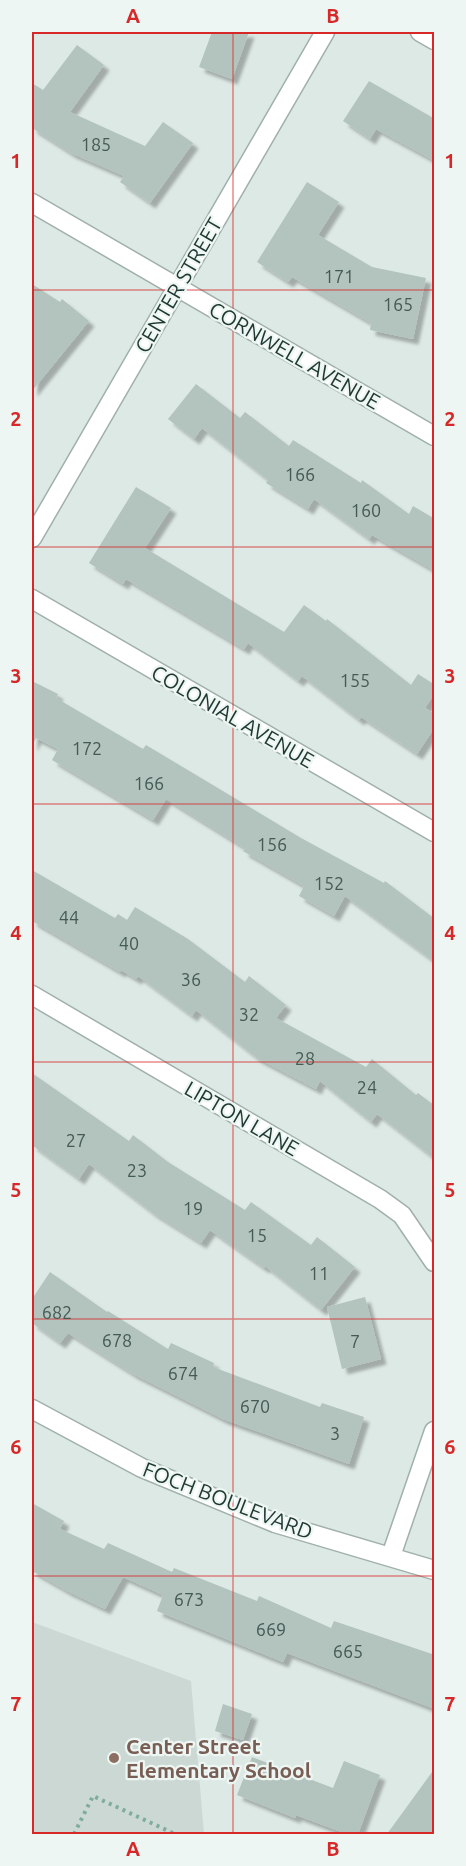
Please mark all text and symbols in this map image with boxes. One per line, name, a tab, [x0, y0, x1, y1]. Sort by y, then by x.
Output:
text: A	[126, 4, 140, 27]
text: B	[326, 4, 340, 27]
house number: 185	[81, 134, 111, 154]
text: 1	[10, 149, 22, 172]
text: 1	[444, 149, 456, 172]
street label: CENTER STREET	[130, 213, 227, 357]
house number: 171	[324, 266, 354, 286]
house number: 165	[383, 294, 413, 314]
street label: CORNWELL AVENUE	[205, 296, 385, 414]
text: 2	[10, 407, 22, 430]
text: 2	[444, 407, 456, 430]
house number: 166	[285, 464, 315, 484]
house number: 160	[351, 500, 381, 520]
street label: COLONIAL AVENUE	[148, 660, 318, 772]
text: 3	[10, 664, 22, 687]
text: 3	[444, 664, 456, 687]
house number: 155	[340, 670, 370, 690]
house number: 172	[72, 738, 102, 758]
house number: 166	[134, 773, 164, 793]
house number: 156	[257, 834, 287, 854]
house number: 152	[314, 873, 344, 893]
house number: 44	[59, 907, 79, 927]
text: 4	[10, 921, 22, 944]
text: 4	[444, 921, 456, 944]
house number: 40	[119, 933, 139, 953]
house number: 36	[181, 969, 201, 989]
house number: 32	[239, 1004, 259, 1024]
house number: 28	[295, 1048, 315, 1068]
street label: LIPTON LANE	[181, 1076, 303, 1160]
house number: 24	[357, 1077, 377, 1097]
house number: 27	[66, 1130, 86, 1150]
house number: 23	[127, 1160, 147, 1180]
text: 5	[10, 1178, 22, 1201]
text: 5	[444, 1178, 456, 1201]
house number: 19	[183, 1198, 203, 1218]
house number: 15	[247, 1225, 267, 1245]
house number: 11	[309, 1263, 329, 1283]
house number: 682	[42, 1302, 72, 1322]
house number: 678	[102, 1330, 132, 1350]
house number: 7	[350, 1331, 360, 1351]
house number: 674	[168, 1363, 198, 1383]
house number: 670	[240, 1396, 270, 1416]
house number: 3	[330, 1423, 340, 1443]
text: 6	[10, 1435, 22, 1458]
text: 6	[444, 1435, 456, 1458]
street label: FOCH BOULEVARD	[140, 1457, 316, 1543]
house number: 673	[174, 1589, 204, 1609]
house number: 669	[256, 1619, 286, 1639]
house number: 665	[333, 1641, 363, 1661]
text: 7	[10, 1692, 22, 1715]
text: 7	[444, 1692, 456, 1715]
place label: Center Street Elementary School	[126, 1734, 311, 1782]
marker: Center Street Elementary School	[107, 1751, 121, 1765]
text: A	[126, 1837, 140, 1860]
text: B	[326, 1837, 340, 1860]

